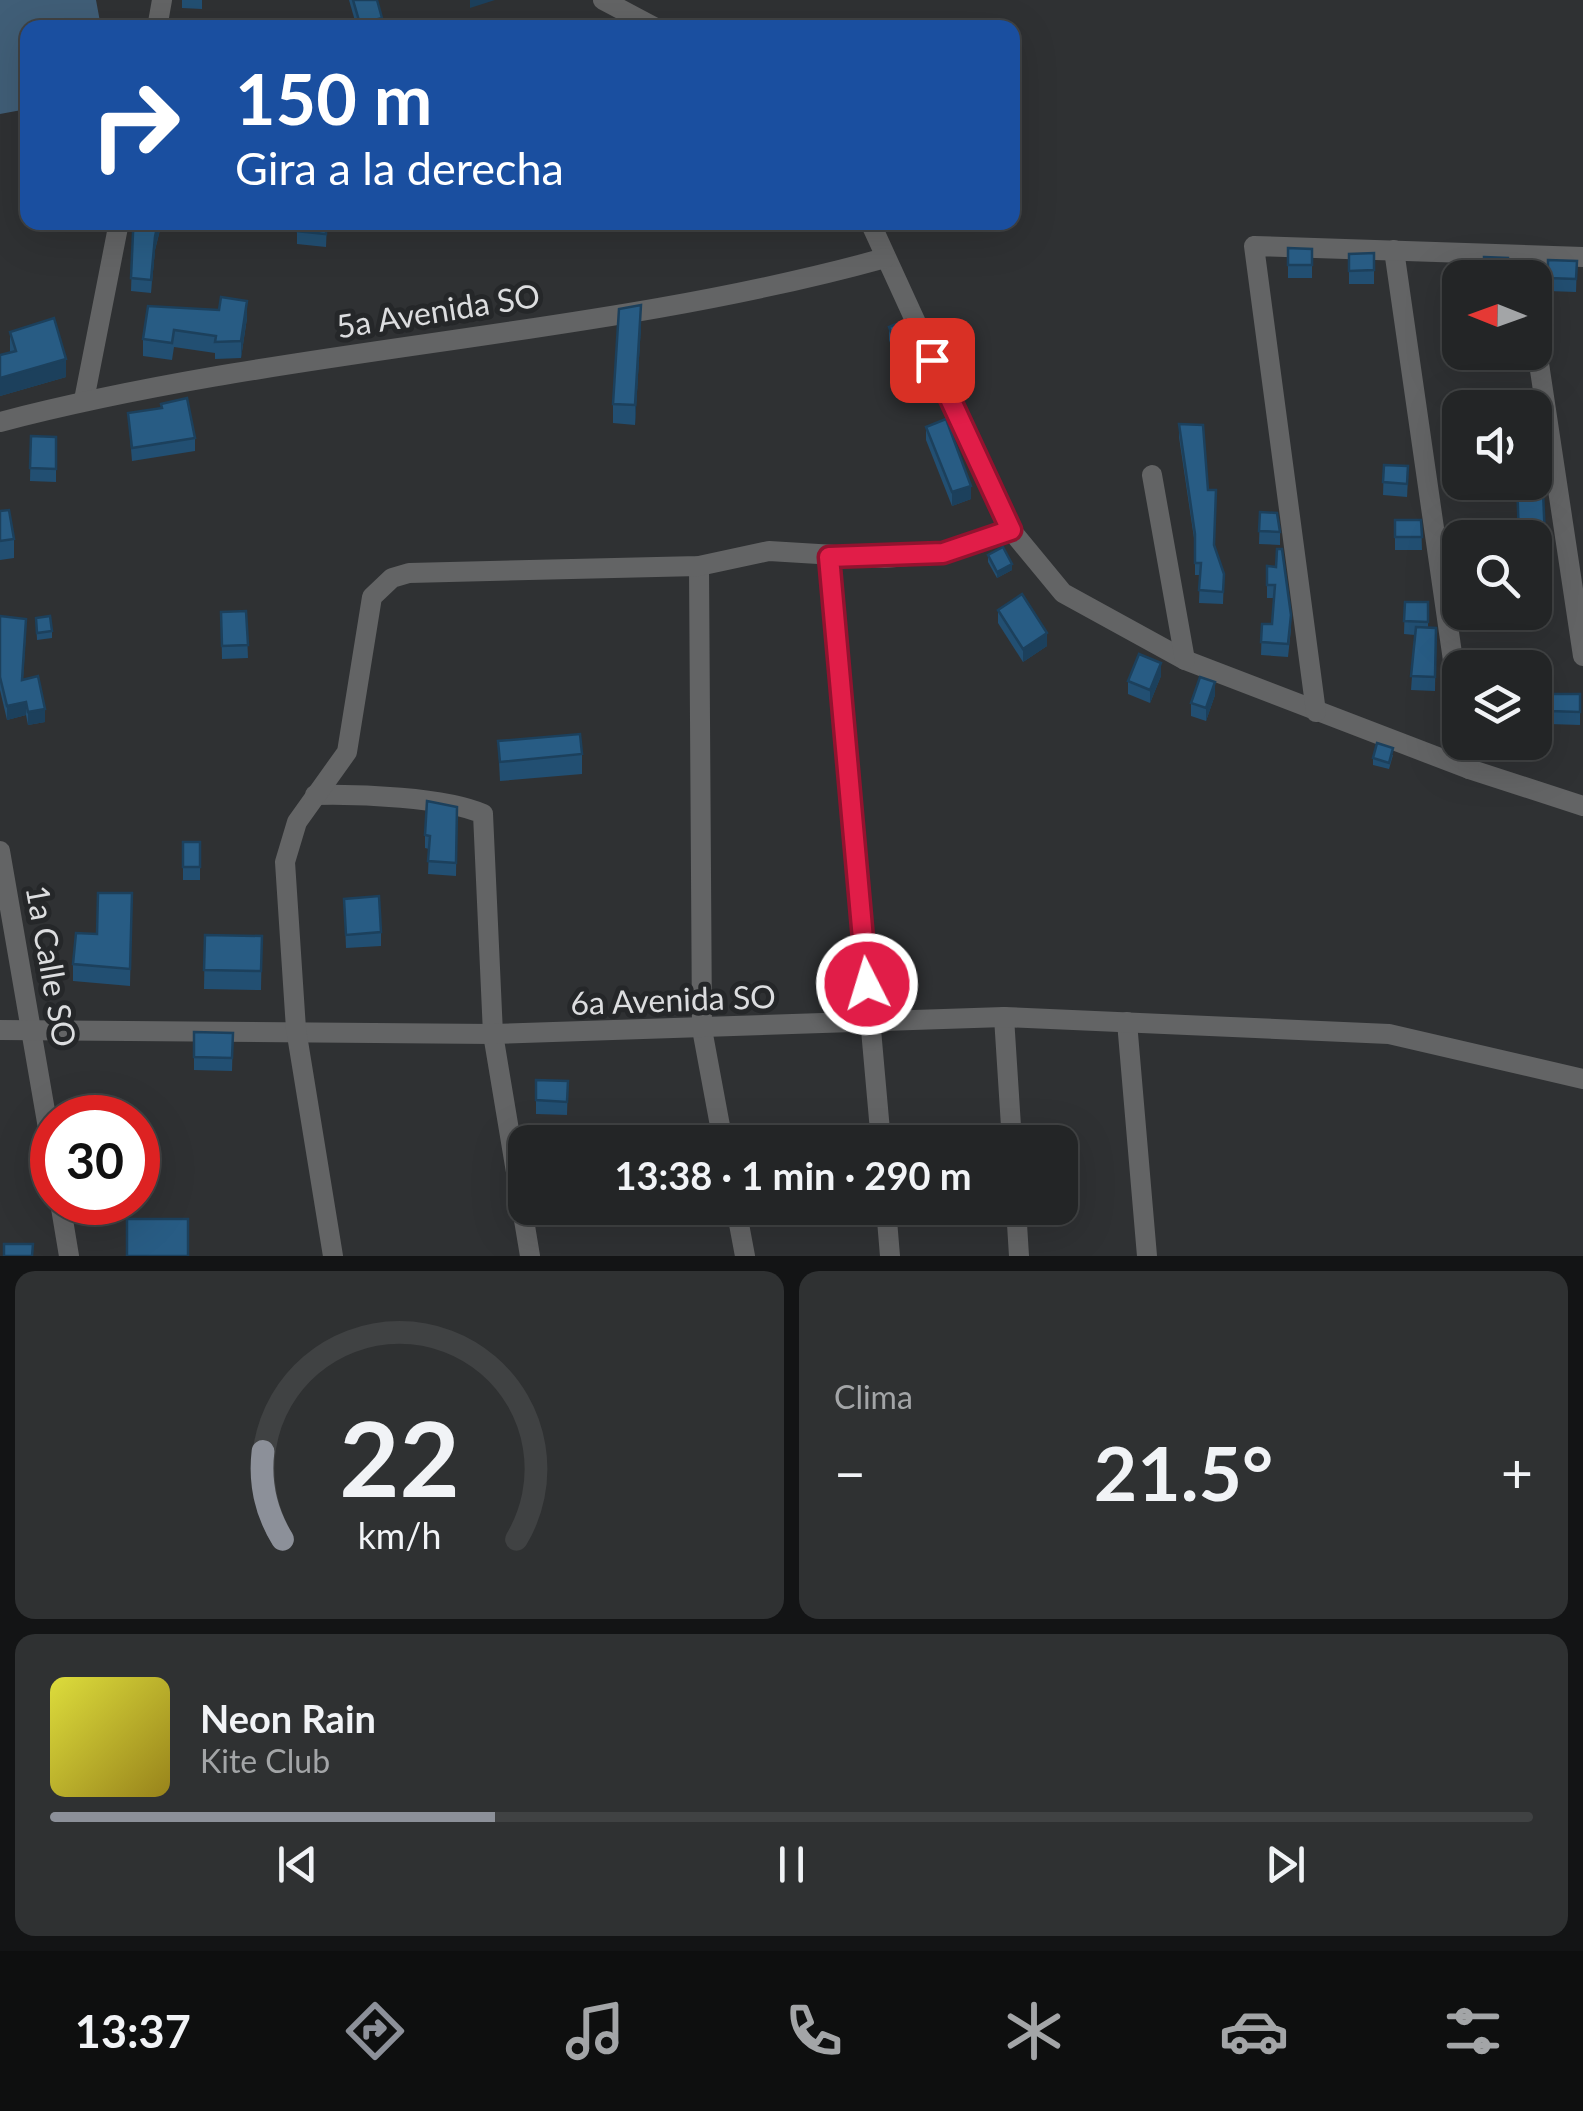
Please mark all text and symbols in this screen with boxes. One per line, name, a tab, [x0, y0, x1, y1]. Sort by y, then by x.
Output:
text: 150 m	[235, 56, 432, 140]
icon: right	[70, 60, 200, 190]
text: Gira a la derecha	[235, 141, 564, 195]
north arrow	[1442, 260, 1552, 370]
map controls	[1442, 260, 1552, 760]
street label: 5a Avenida SO	[333, 275, 543, 345]
pin	[890, 318, 975, 403]
icon: arrive	[905, 333, 960, 388]
button: sound	[1442, 390, 1552, 500]
button: search	[1442, 520, 1552, 630]
button: layers	[1442, 650, 1552, 760]
street label: 1a Calle SO	[19, 882, 85, 1050]
position arrow	[815, 932, 919, 1036]
street label: 6a Avenida SO	[570, 976, 776, 1022]
speed limit sign: 30	[30, 1095, 160, 1225]
text: 13:38 · 1 min · 290 m	[614, 1152, 972, 1198]
text: Clima	[834, 1377, 913, 1416]
text: 22	[339, 1394, 460, 1519]
text: 21.5°	[1094, 1427, 1273, 1517]
text: −	[834, 1439, 866, 1505]
text: +	[1501, 1439, 1533, 1505]
text: km/h	[358, 1514, 441, 1557]
text: Neon Rain	[200, 1695, 376, 1741]
text: Kite Club	[200, 1741, 330, 1780]
icon: previous	[270, 1837, 325, 1892]
icon: pause	[764, 1837, 819, 1892]
icon: next	[1258, 1837, 1313, 1892]
icon: directions	[340, 1996, 410, 2066]
icon: music	[560, 1996, 630, 2066]
icon: phone	[779, 1996, 849, 2066]
icon: climate	[999, 1996, 1069, 2066]
icon: car	[1219, 1996, 1289, 2066]
icon: filters	[1438, 1996, 1508, 2066]
text: 13:37	[75, 2004, 191, 2058]

